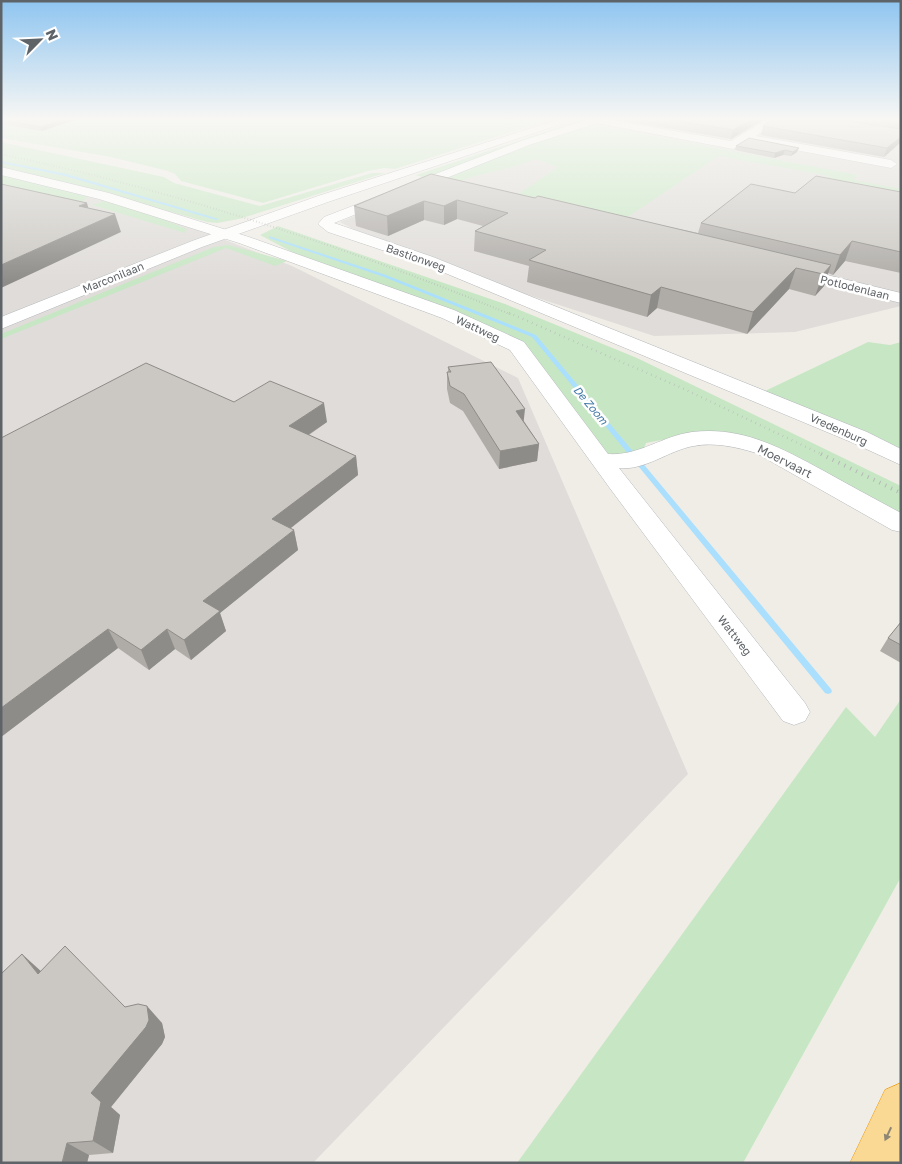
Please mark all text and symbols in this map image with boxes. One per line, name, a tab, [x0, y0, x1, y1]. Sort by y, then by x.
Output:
north arrow	[15, 15, 65, 65]
text: N	[42, 26, 62, 43]
street label: Bastionweg	[385, 241, 447, 273]
street label: Marconilaan	[80, 259, 146, 295]
street label: Potlodenlaan	[819, 272, 891, 302]
street label: Wattweg	[454, 312, 502, 344]
water label: De Zoom	[571, 383, 612, 428]
street label: Vredenburg	[808, 411, 870, 447]
street label: Moervaart	[755, 441, 815, 481]
street label: Wattweg	[715, 612, 755, 658]
one-way arrow	[883, 1127, 891, 1141]

